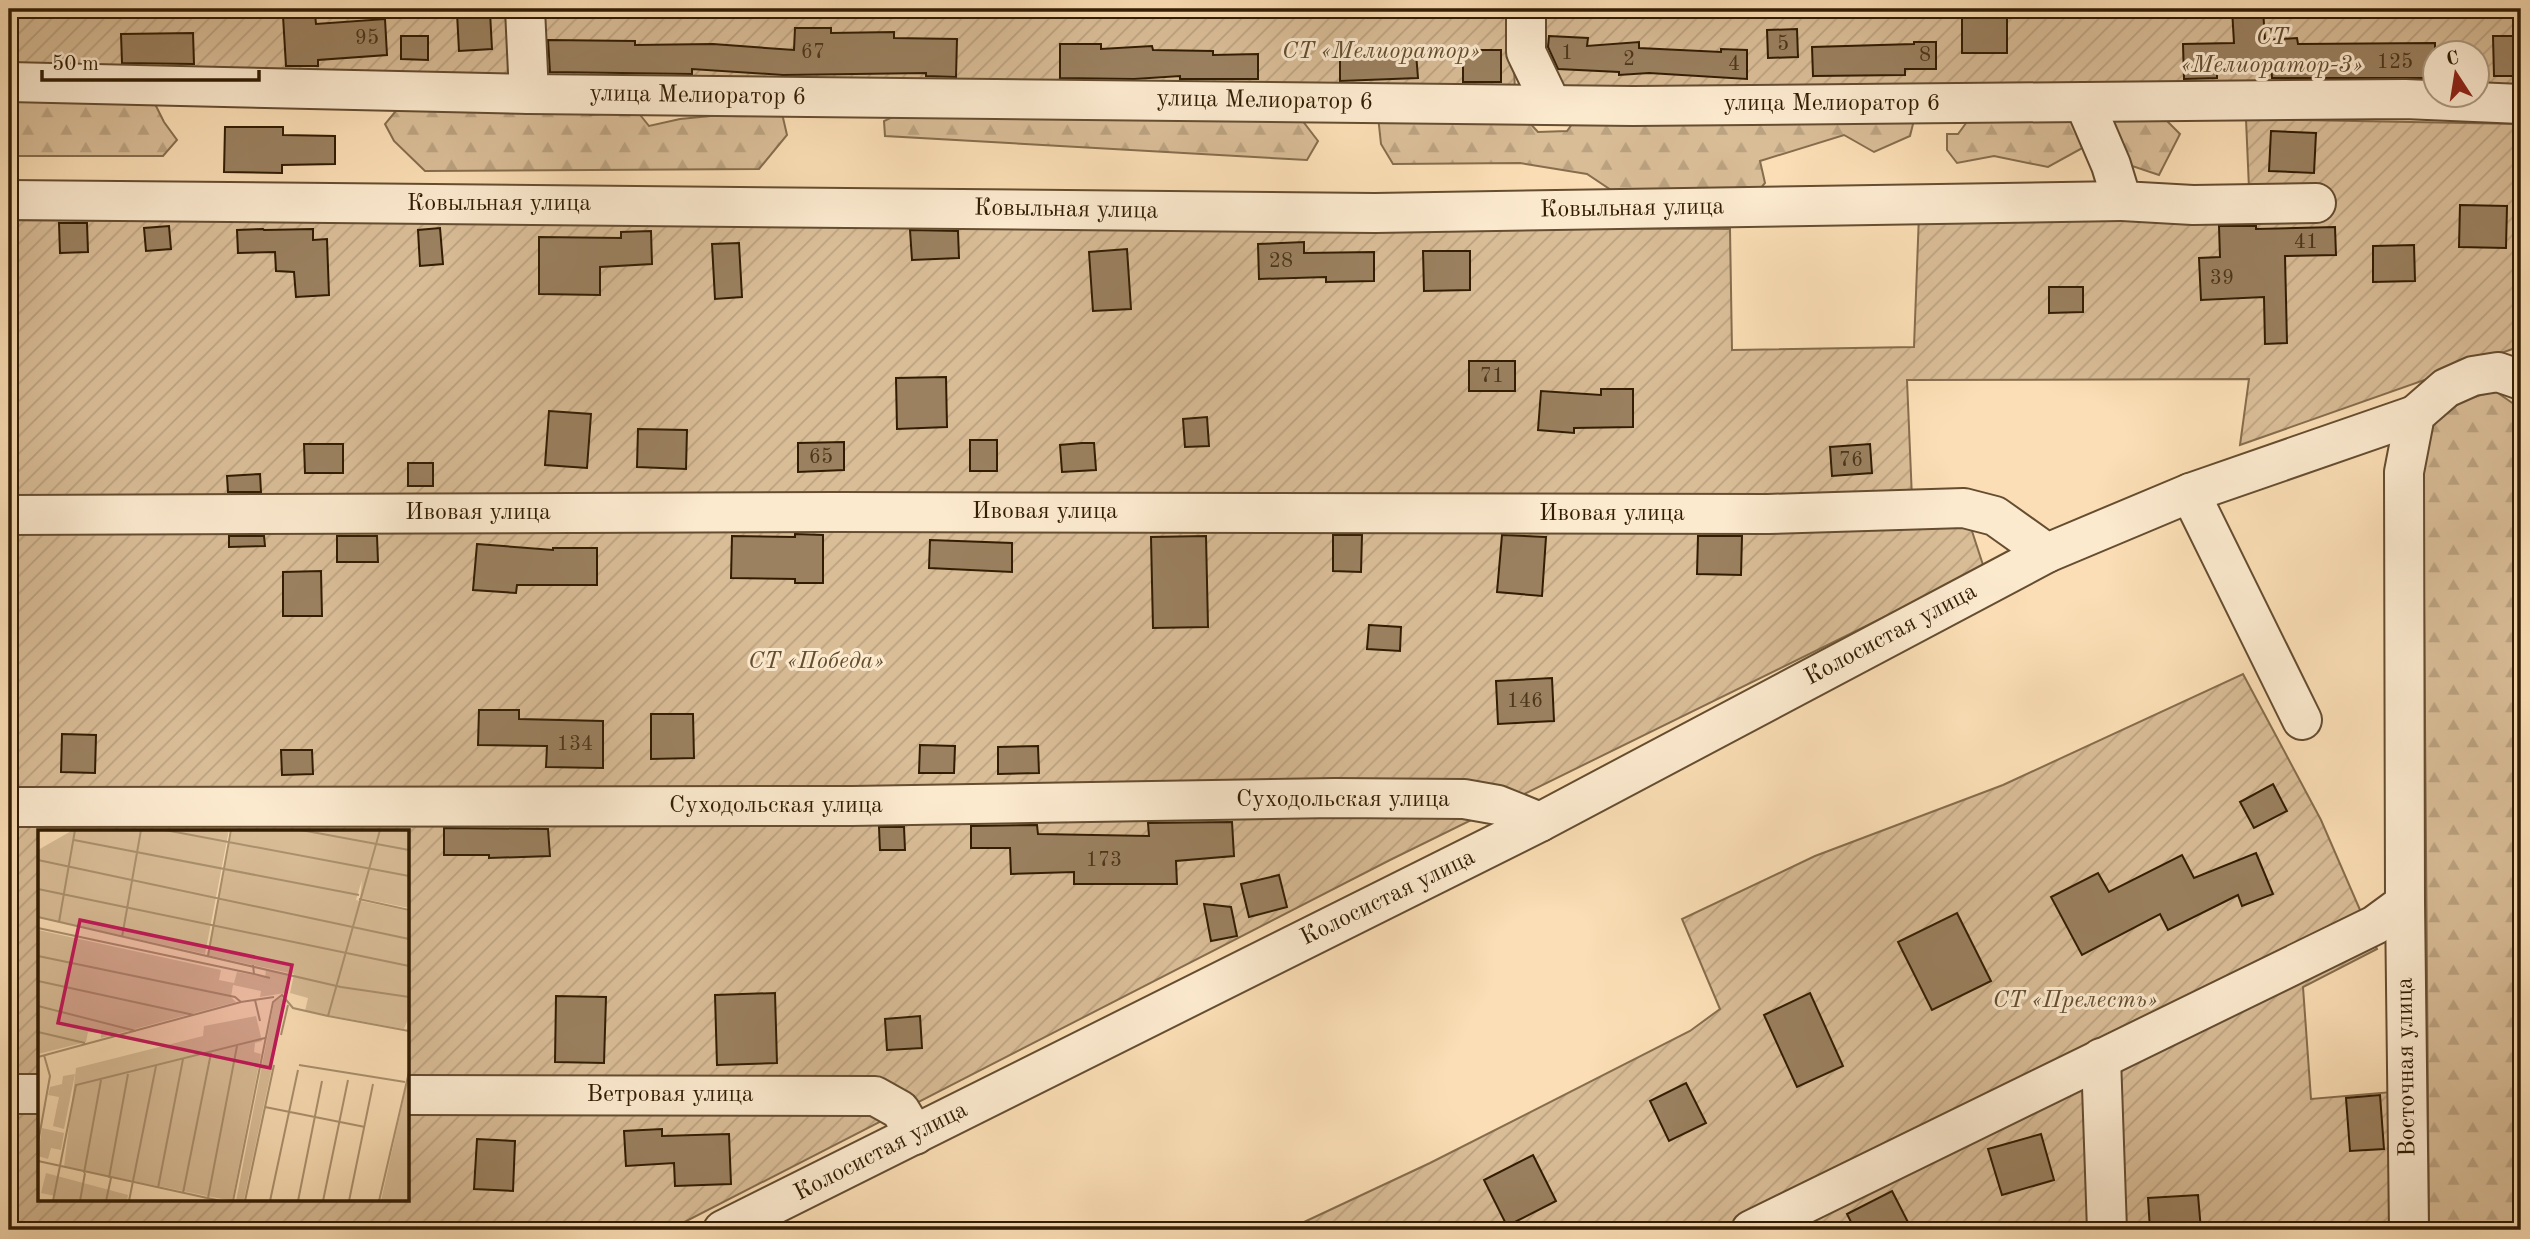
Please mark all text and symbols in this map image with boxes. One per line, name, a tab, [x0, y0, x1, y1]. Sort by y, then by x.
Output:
park label: СТ «Мелиоратор-3»	[2181, 26, 2363, 78]
house number: 95	[355, 28, 379, 49]
house number: 5	[1777, 34, 1789, 55]
scale bar	[42, 38, 259, 82]
north arrow	[2422, 38, 2492, 108]
park label: СТ «Мелиоратор»	[1282, 40, 1480, 64]
house number: 67	[801, 42, 825, 63]
house number: 1	[1561, 43, 1573, 64]
house number: 8	[1919, 45, 1931, 66]
house number: 2	[1623, 49, 1635, 70]
text: С	[2445, 49, 2461, 70]
house number: 125	[2377, 52, 2413, 73]
text: 50 m	[52, 54, 99, 75]
house number: 4	[1728, 54, 1740, 75]
street label: улица Мелиоратор 6	[589, 82, 807, 110]
street label: улица Мелиоратор 6	[1156, 87, 1374, 115]
street label: улица Мелиоратор 6	[1724, 92, 1940, 116]
street label: Ковыльная улица	[407, 192, 591, 216]
street label: Ковыльная улица	[1540, 195, 1725, 223]
street label: Ковыльная улица	[974, 196, 1159, 224]
house number: 41	[2294, 232, 2318, 253]
house number: 28	[1269, 251, 1293, 272]
house number: 39	[2210, 268, 2234, 289]
house number: 71	[1480, 366, 1504, 387]
house number: 65	[809, 447, 833, 468]
house number: 76	[1839, 450, 1863, 471]
street label: Ивовая улица	[972, 500, 1118, 524]
street label: Ивовая улица	[405, 501, 551, 525]
street label: Ивовая улица	[1539, 502, 1685, 526]
street label: Колосистая улица	[1801, 580, 1981, 690]
park label: СТ «Победа»	[748, 650, 884, 674]
house number: 146	[1507, 691, 1543, 712]
house number: 134	[557, 734, 593, 755]
street label: Суходольская улица	[1236, 788, 1450, 812]
street label: Суходольская улица	[669, 794, 883, 818]
inset map	[38, 830, 410, 1200]
street label: Колосистая улица	[1297, 845, 1479, 951]
house number: 173	[1086, 850, 1122, 871]
street label: Восточная улица	[2393, 977, 2421, 1157]
park label: СТ «Прелесть»	[1993, 989, 2157, 1013]
street label: Ветровая улица	[586, 1083, 754, 1107]
street label: Колосистая улица	[790, 1098, 972, 1206]

